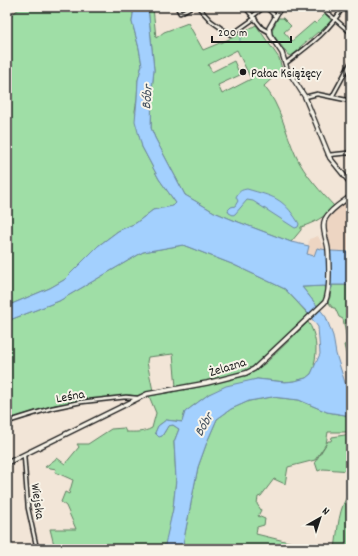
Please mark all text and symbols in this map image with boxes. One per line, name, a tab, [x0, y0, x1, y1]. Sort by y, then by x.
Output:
scale bar	[212, 18, 291, 44]
text: 200 m	[218, 25, 247, 42]
place label: Pałac Książęcy	[251, 65, 322, 84]
marker: Pałac Książęcy	[238, 67, 248, 77]
water label: Bóbr	[137, 82, 159, 110]
street label: Żelazna	[207, 354, 249, 383]
street label: Leśna	[55, 385, 87, 409]
water label: Bóbr	[190, 408, 220, 440]
street label: Wiejska	[25, 482, 49, 521]
north arrow	[300, 498, 340, 538]
text: N	[318, 504, 333, 520]

